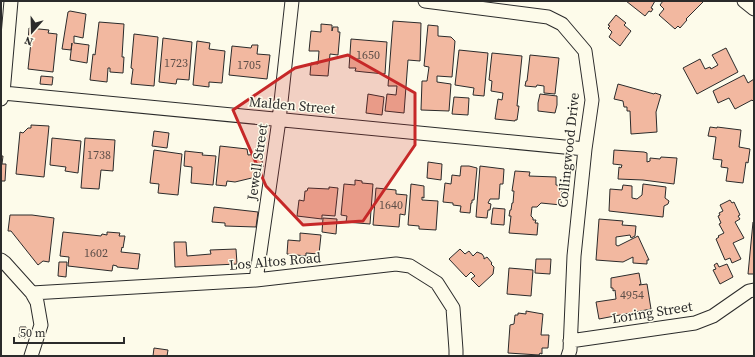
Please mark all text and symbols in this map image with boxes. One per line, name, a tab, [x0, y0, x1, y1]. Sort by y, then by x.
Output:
north arrow	[12, 12, 52, 52]
text: N	[22, 33, 35, 49]
house number: 1650	[356, 47, 380, 63]
house number: 1723	[164, 55, 188, 71]
house number: 1705	[237, 57, 261, 73]
street label: Malden Street	[248, 91, 336, 119]
street label: Collingwood Drive	[552, 92, 584, 208]
street label: Jewell Street	[242, 122, 272, 203]
house number: 1738	[87, 147, 111, 163]
house number: 1640	[379, 197, 403, 213]
house number: 1602	[84, 245, 108, 261]
street label: Los Altos Road	[228, 247, 322, 275]
house number: 4954	[620, 287, 644, 303]
street label: Loring Street	[610, 296, 694, 328]
scale bar	[14, 319, 124, 345]
text: 50 m	[20, 325, 46, 341]

